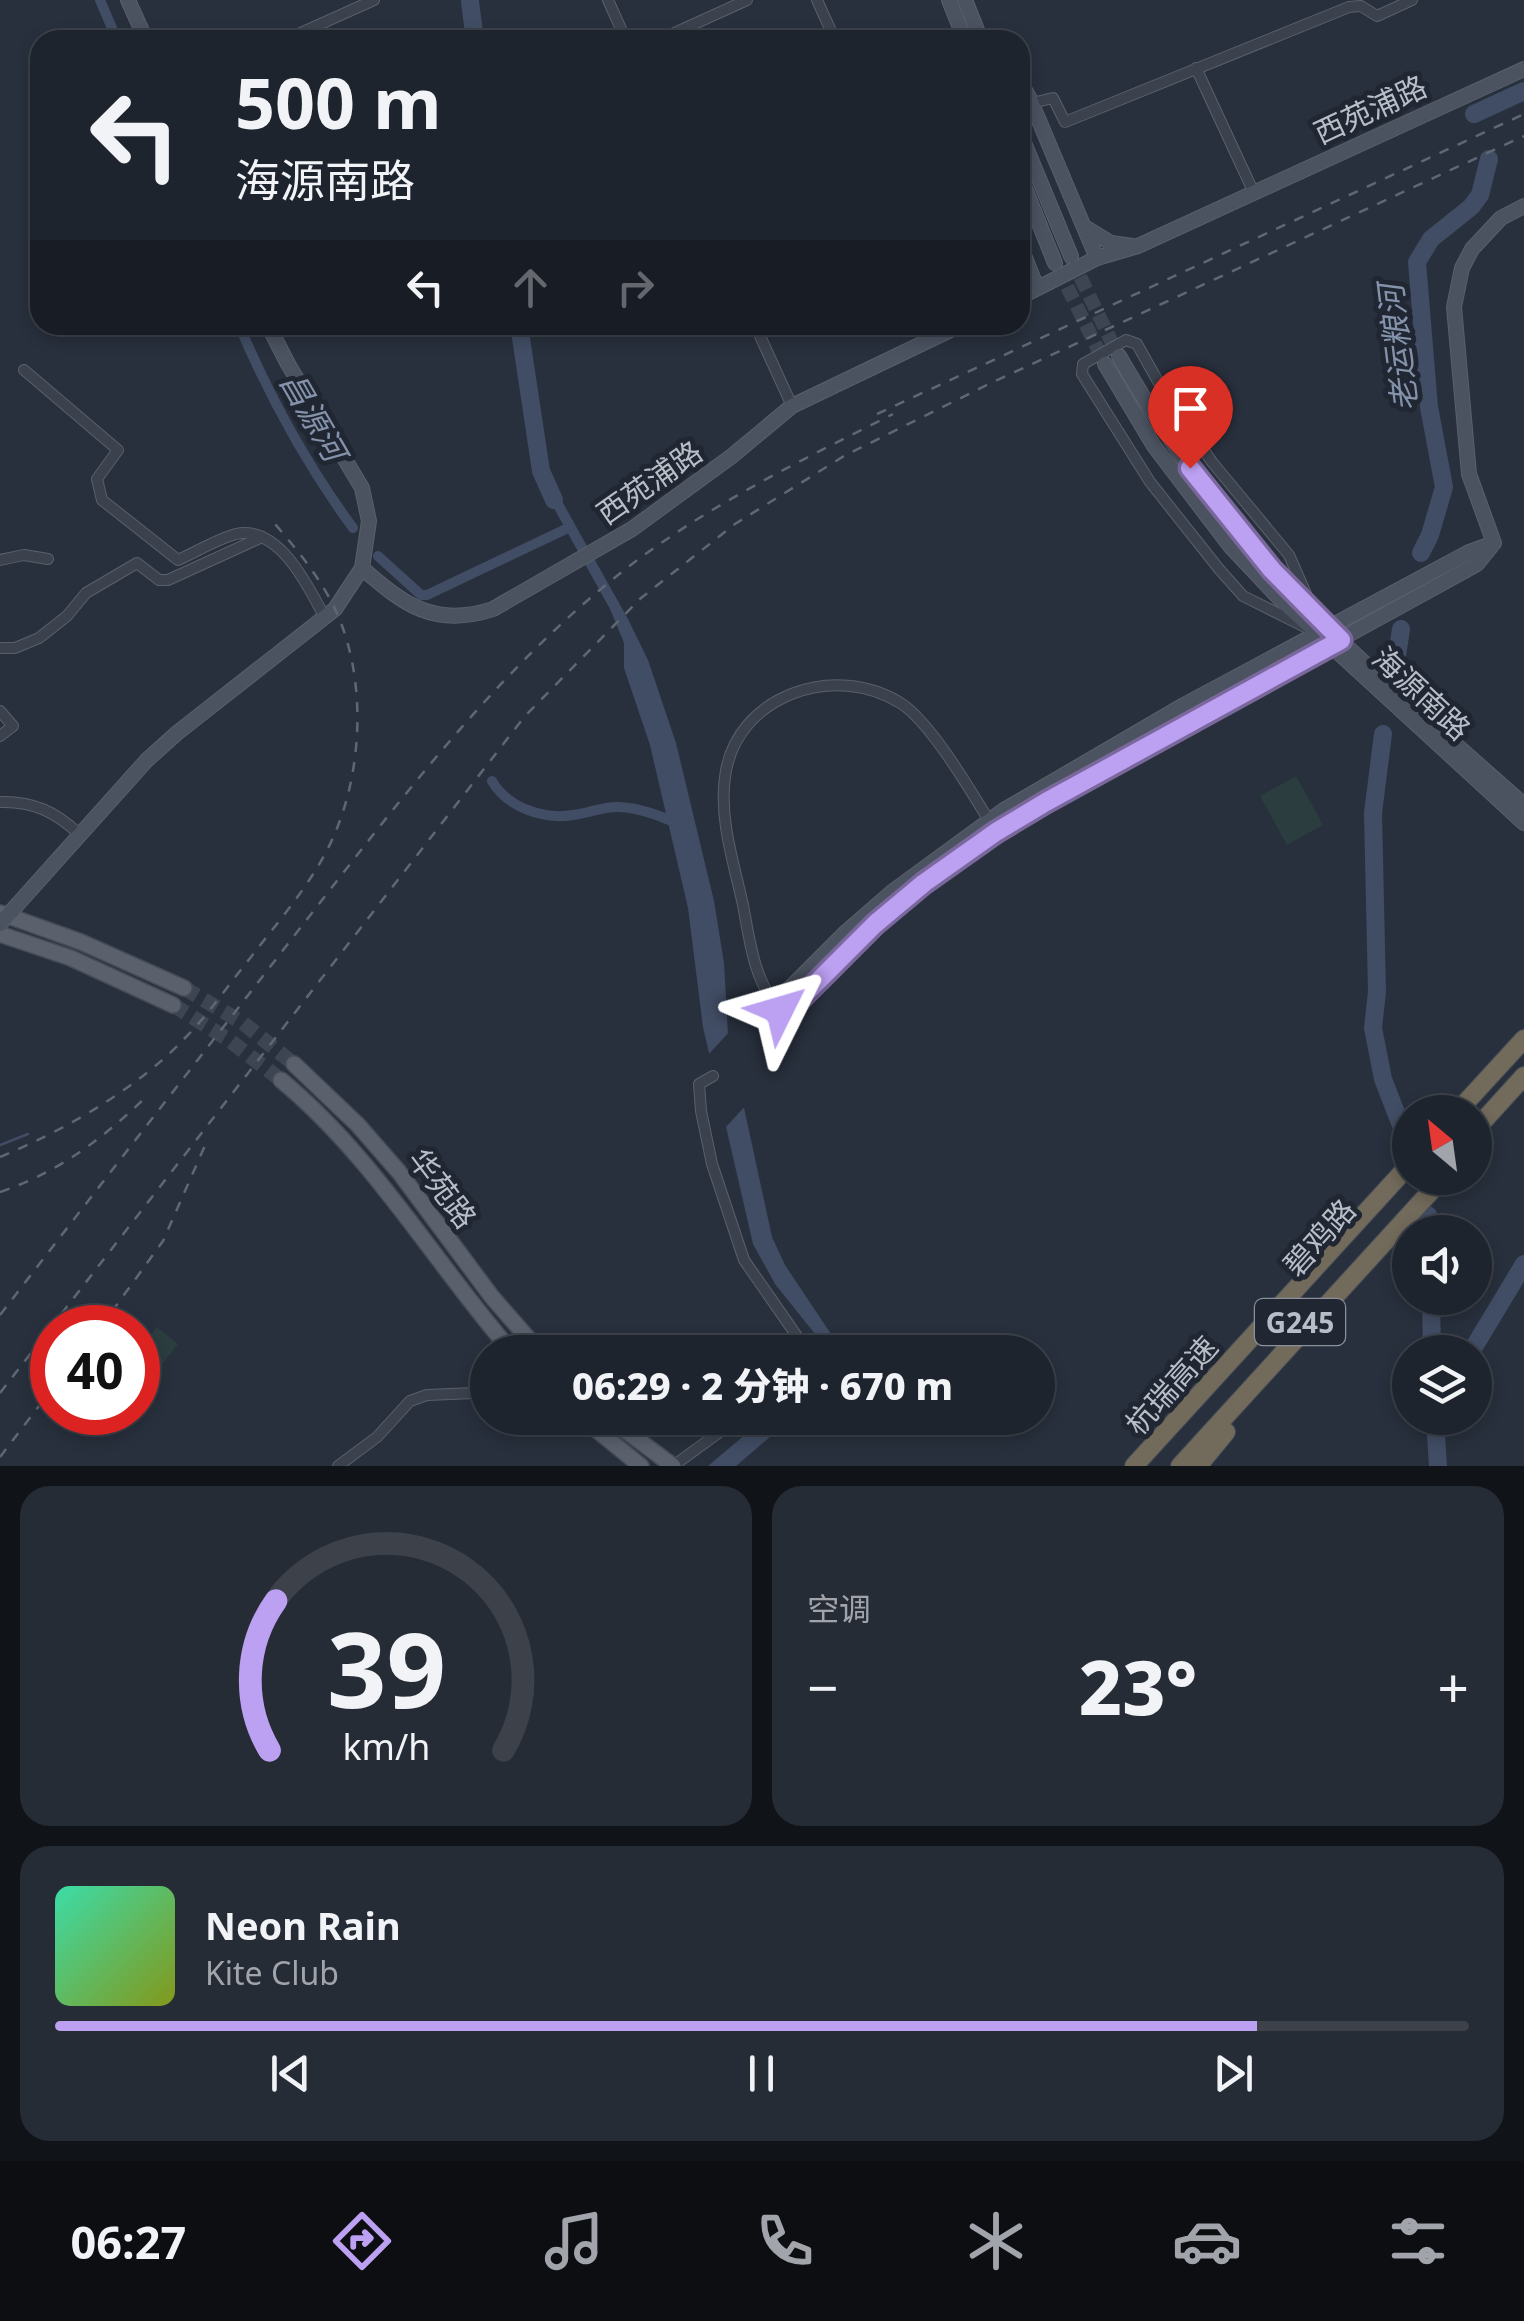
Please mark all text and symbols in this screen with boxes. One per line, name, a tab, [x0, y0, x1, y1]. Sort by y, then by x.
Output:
text: 500 m	[235, 54, 442, 150]
street label: 西苑浦路	[1307, 65, 1433, 153]
icon: left	[70, 70, 200, 200]
text: 海源南路	[235, 149, 415, 210]
icon: left	[398, 260, 453, 315]
icon: ahead	[503, 260, 558, 315]
icon: right	[608, 260, 663, 315]
water label: 老运粮河	[1367, 276, 1426, 414]
water label: 昌源河	[271, 364, 360, 474]
pin	[1148, 366, 1233, 469]
icon: arrive	[1163, 381, 1218, 436]
street label: 西苑浦路	[588, 431, 710, 533]
street label: 海源南路	[1364, 637, 1480, 749]
position arrow	[728, 958, 832, 1062]
north arrow	[1392, 1095, 1492, 1195]
map controls	[1392, 1095, 1492, 1435]
street label: 华苑路	[400, 1140, 486, 1236]
street label: 碧鸡路	[1274, 1190, 1364, 1284]
button: sound	[1392, 1215, 1492, 1315]
road number: G245	[1255, 1299, 1345, 1345]
speed limit sign: 40	[30, 1305, 160, 1435]
street label: 杭瑞高速	[1116, 1327, 1226, 1443]
button: layers	[1392, 1335, 1492, 1435]
text: 06:29 · 2 分钟 · 670 m	[572, 1359, 953, 1411]
text: 空调	[807, 1587, 871, 1630]
text: 39	[327, 1597, 445, 1738]
text: 23°	[1079, 1635, 1197, 1737]
text: −	[807, 1649, 838, 1724]
text: +	[1438, 1649, 1469, 1724]
text: km/h	[342, 1722, 430, 1770]
text: Neon Rain	[205, 1899, 401, 1951]
text: Kite Club	[205, 1951, 339, 1994]
icon: previous	[263, 2046, 318, 2101]
icon: pause	[734, 2046, 789, 2101]
icon: next	[1206, 2046, 1261, 2101]
icon: directions	[327, 2206, 397, 2276]
icon: music	[539, 2206, 609, 2276]
icon: phone	[750, 2206, 820, 2276]
icon: climate	[961, 2206, 1031, 2276]
icon: car	[1172, 2206, 1242, 2276]
icon: filters	[1383, 2206, 1453, 2276]
text: 06:27	[71, 2211, 186, 2272]

